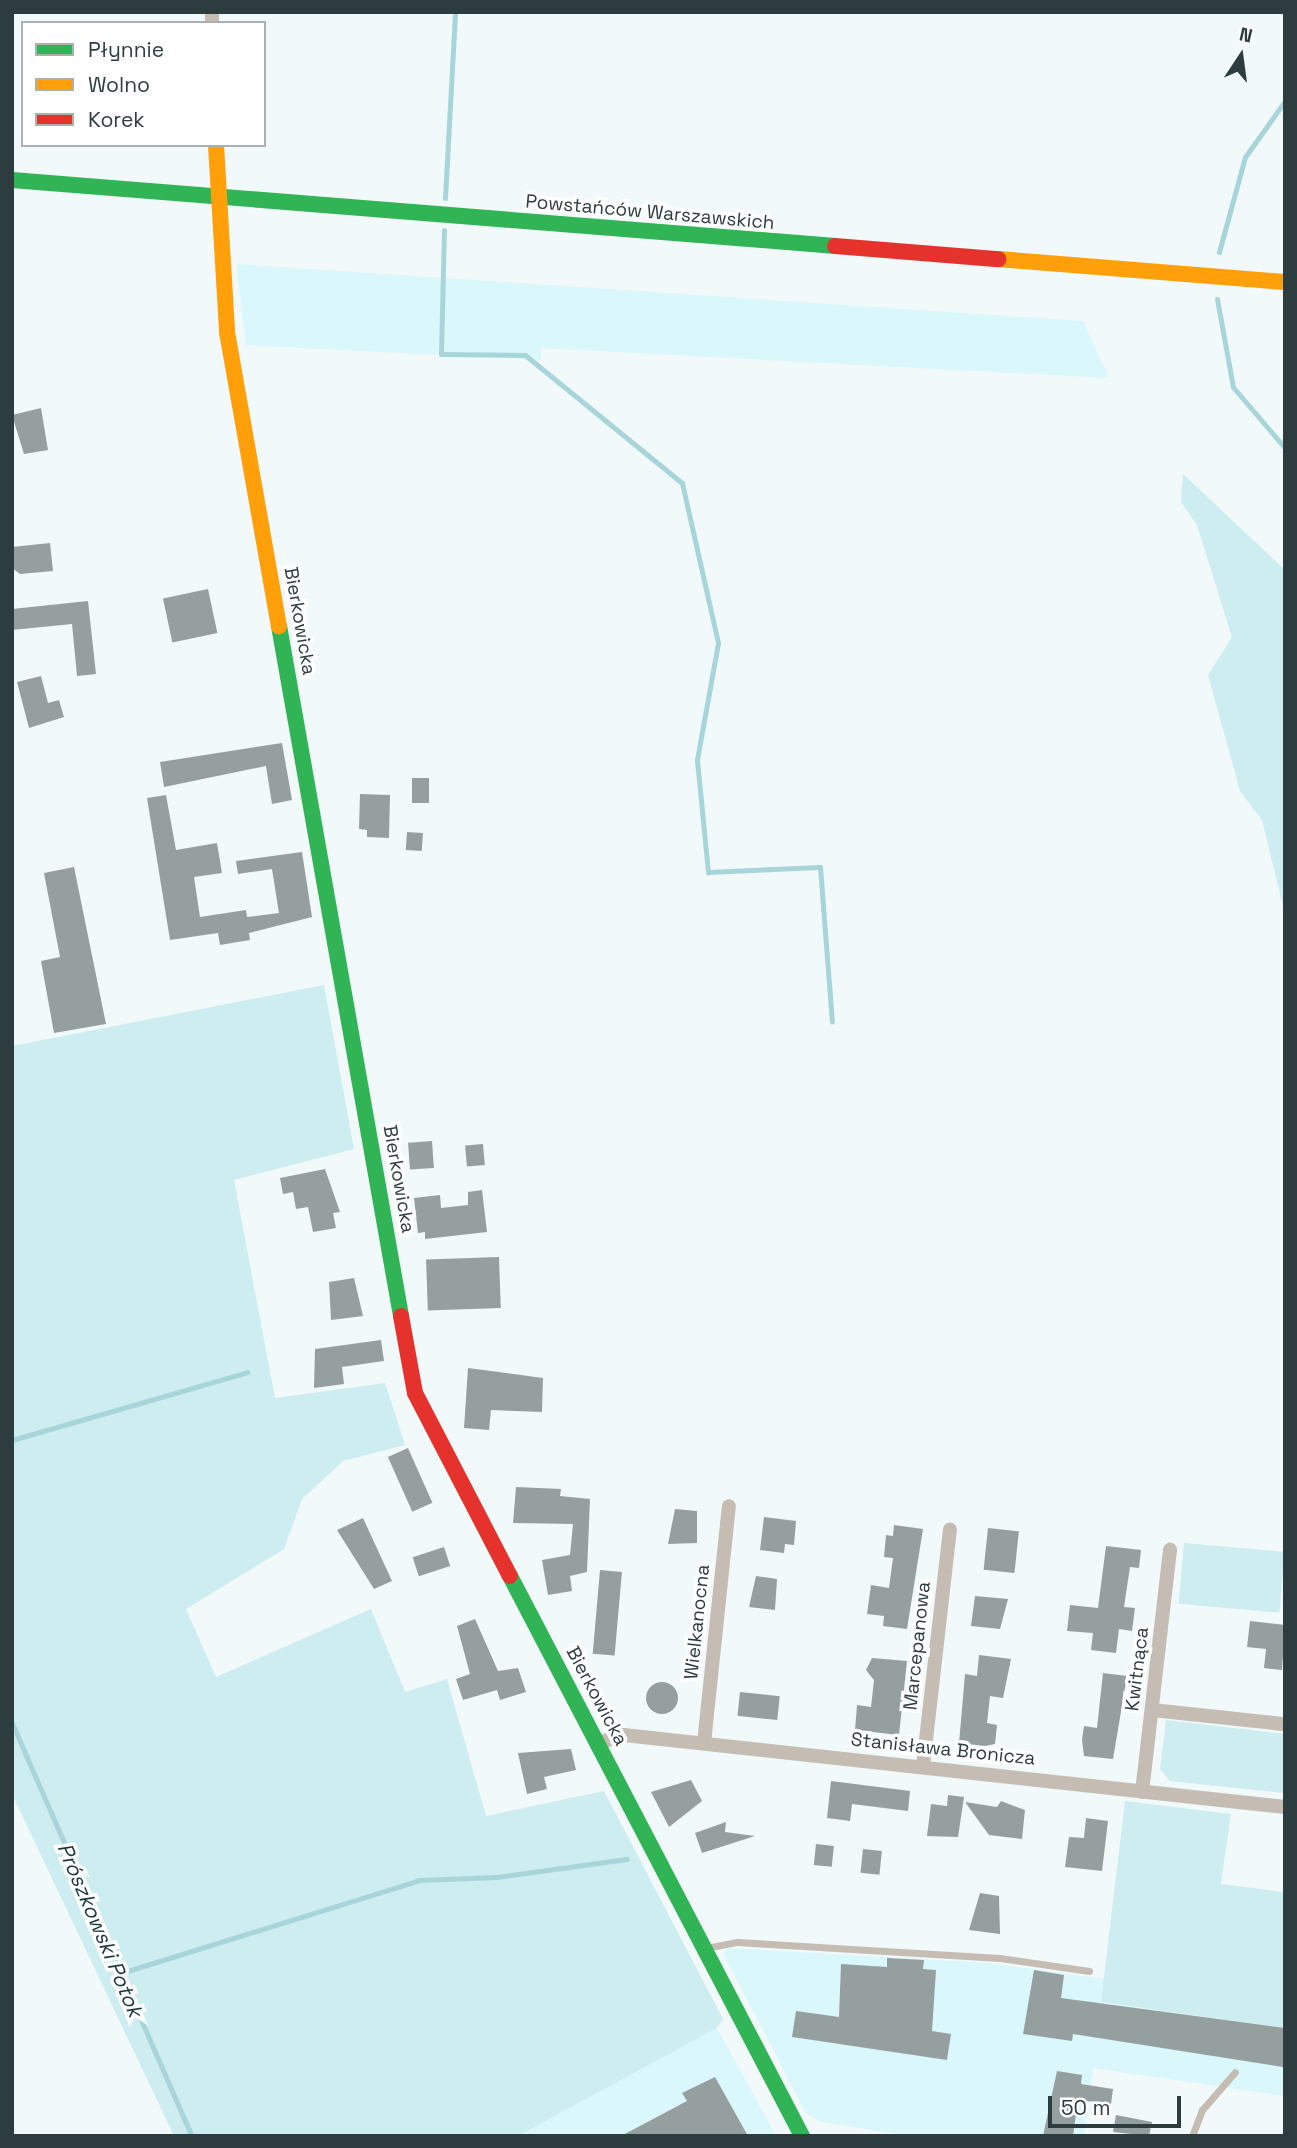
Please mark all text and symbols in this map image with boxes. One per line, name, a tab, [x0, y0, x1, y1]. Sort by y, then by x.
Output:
legend	[21, 21, 266, 147]
north arrow	[1206, 21, 1276, 91]
text: N	[1237, 21, 1255, 49]
text: Płynnie	[88, 36, 164, 63]
text: Wolno	[88, 71, 150, 98]
text: Korek	[88, 106, 145, 133]
street label: Powstańców Warszawskich	[525, 190, 775, 234]
street label: Bierkowicka	[279, 565, 321, 677]
street label: Bierkowicka	[378, 1123, 420, 1235]
street label: Wielkanocna	[680, 1563, 714, 1681]
street label: Marcepanowa	[899, 1581, 935, 1711]
street label: Kwitnąca	[1121, 1626, 1153, 1712]
street label: Bierkowicka	[561, 1642, 633, 1750]
street label: Stanisława Bronicza	[850, 1728, 1036, 1770]
water label: Prószkowski Potok	[52, 1839, 148, 2021]
scale bar	[1052, 2082, 1185, 2126]
text: 50 m	[1061, 2094, 1111, 2121]

